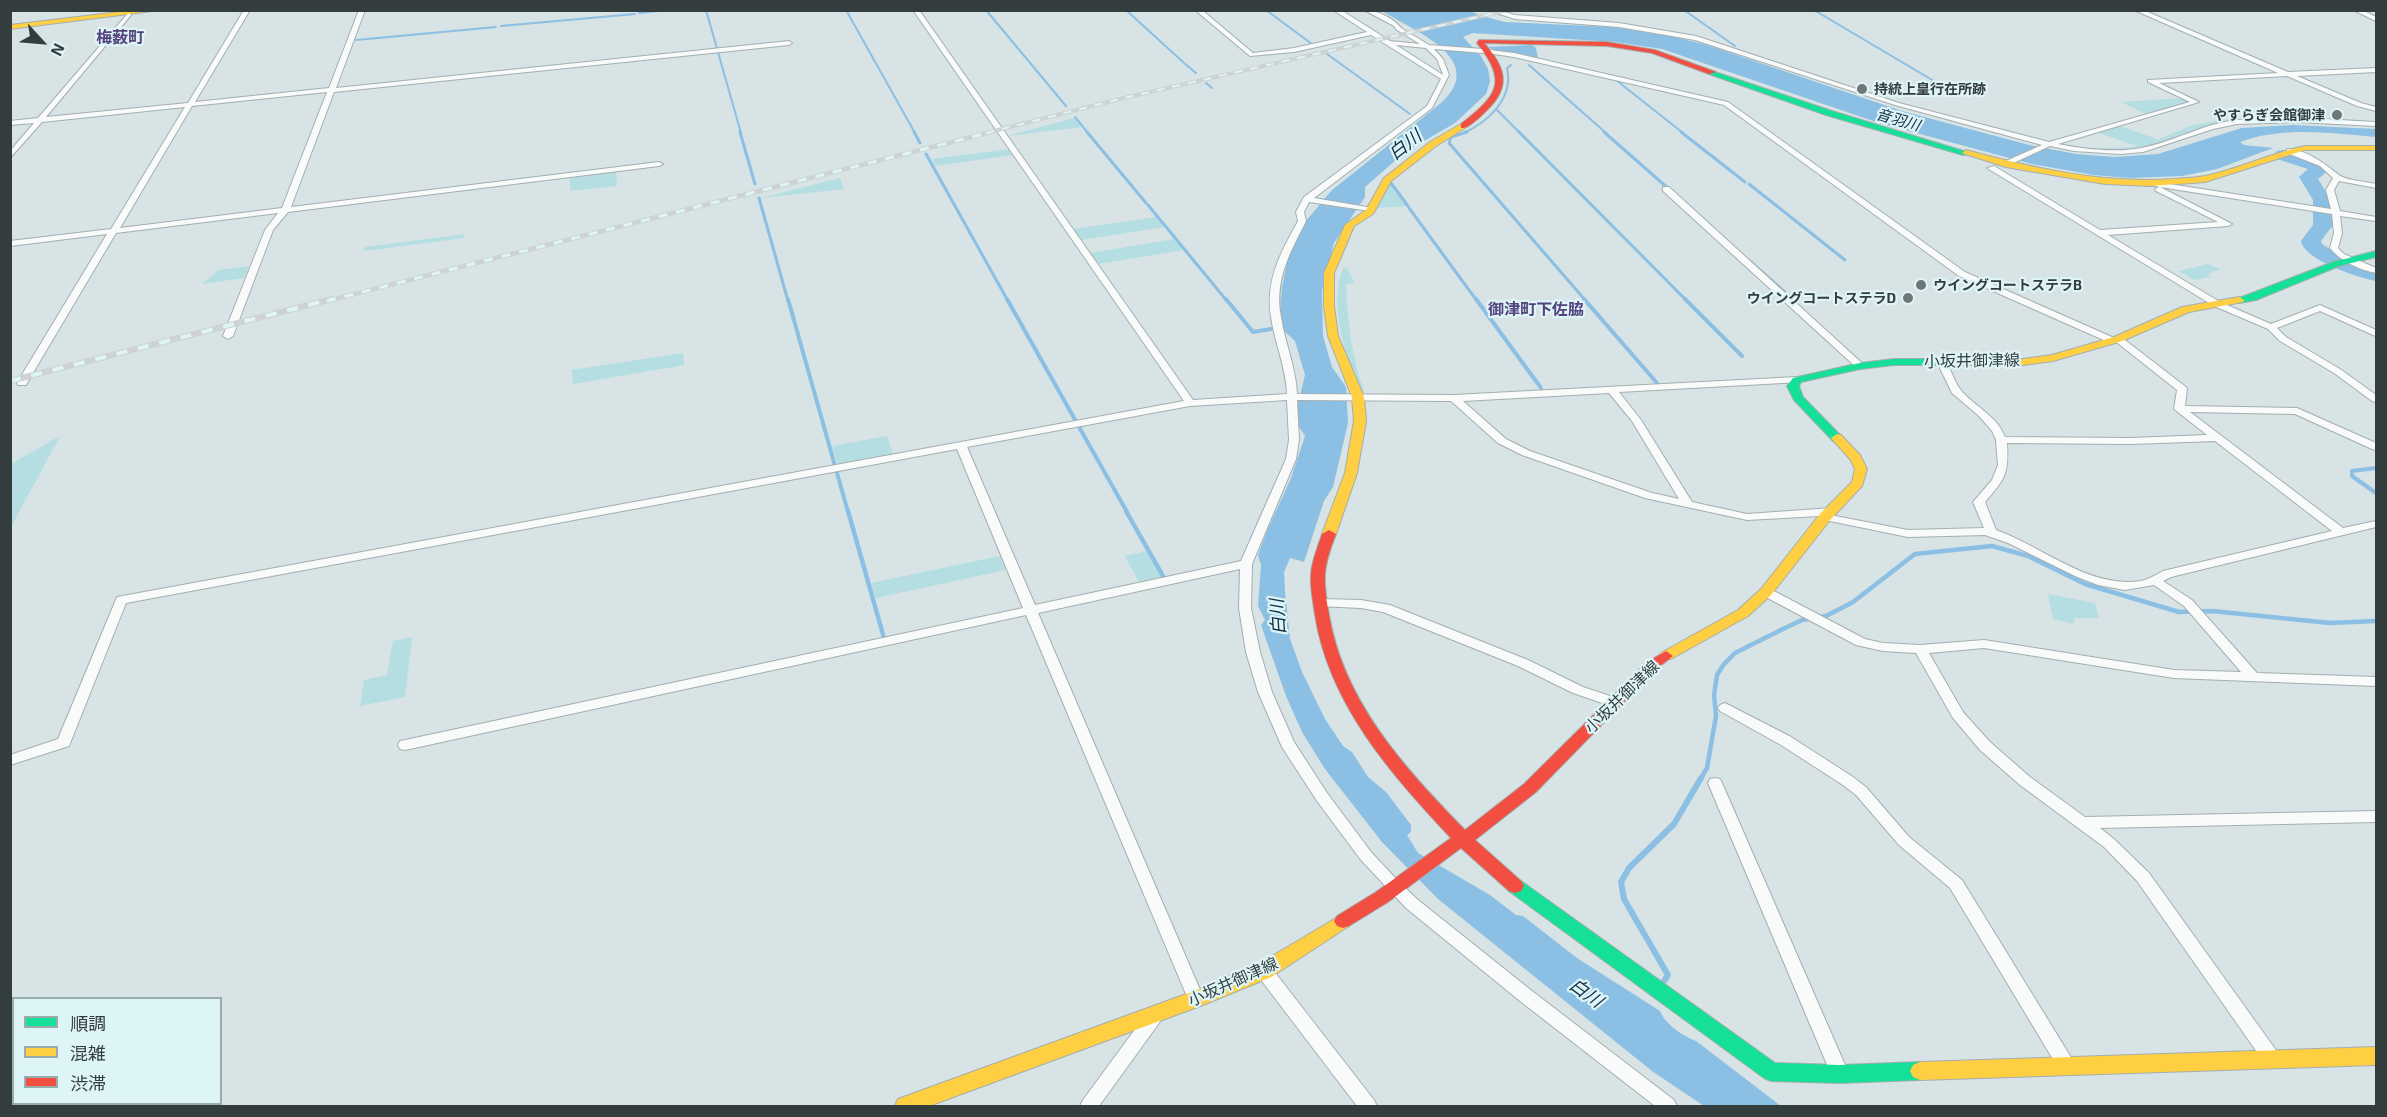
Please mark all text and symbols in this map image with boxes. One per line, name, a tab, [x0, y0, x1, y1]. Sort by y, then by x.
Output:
north arrow	[12, 12, 72, 72]
district label: 梅薮町	[96, 28, 144, 48]
text: N	[48, 41, 70, 59]
place label: 持統上皇行在所跡	[1874, 81, 1986, 97]
marker: 持統上皇行在所跡	[1855, 82, 1869, 96]
water label: 音羽川	[1874, 105, 1922, 135]
place label: やすらぎ会館御津	[2213, 107, 2325, 123]
marker: やすらぎ会館御津	[2330, 108, 2344, 122]
water label: 白川	[1384, 125, 1426, 165]
place label: ウイングコートステラB	[1933, 277, 2082, 293]
marker: ウイングコートステラB	[1914, 278, 1928, 292]
place label: ウイングコートステラD	[1746, 290, 1896, 306]
marker: ウイングコートステラD	[1901, 291, 1915, 305]
district label: 御津町下佐脇	[1488, 300, 1584, 320]
street label: 小坂井御津線	[1924, 351, 2020, 371]
water label: 白川	[1266, 598, 1290, 636]
street label: 小坂井御津線	[1581, 657, 1663, 737]
street label: 小坂井御津線	[1185, 954, 1281, 1010]
water label: 白川	[1565, 974, 1607, 1012]
legend	[12, 997, 222, 1105]
text: 順調	[70, 1012, 106, 1034]
text: 混雑	[70, 1042, 106, 1064]
text: 渋滞	[70, 1072, 106, 1094]

